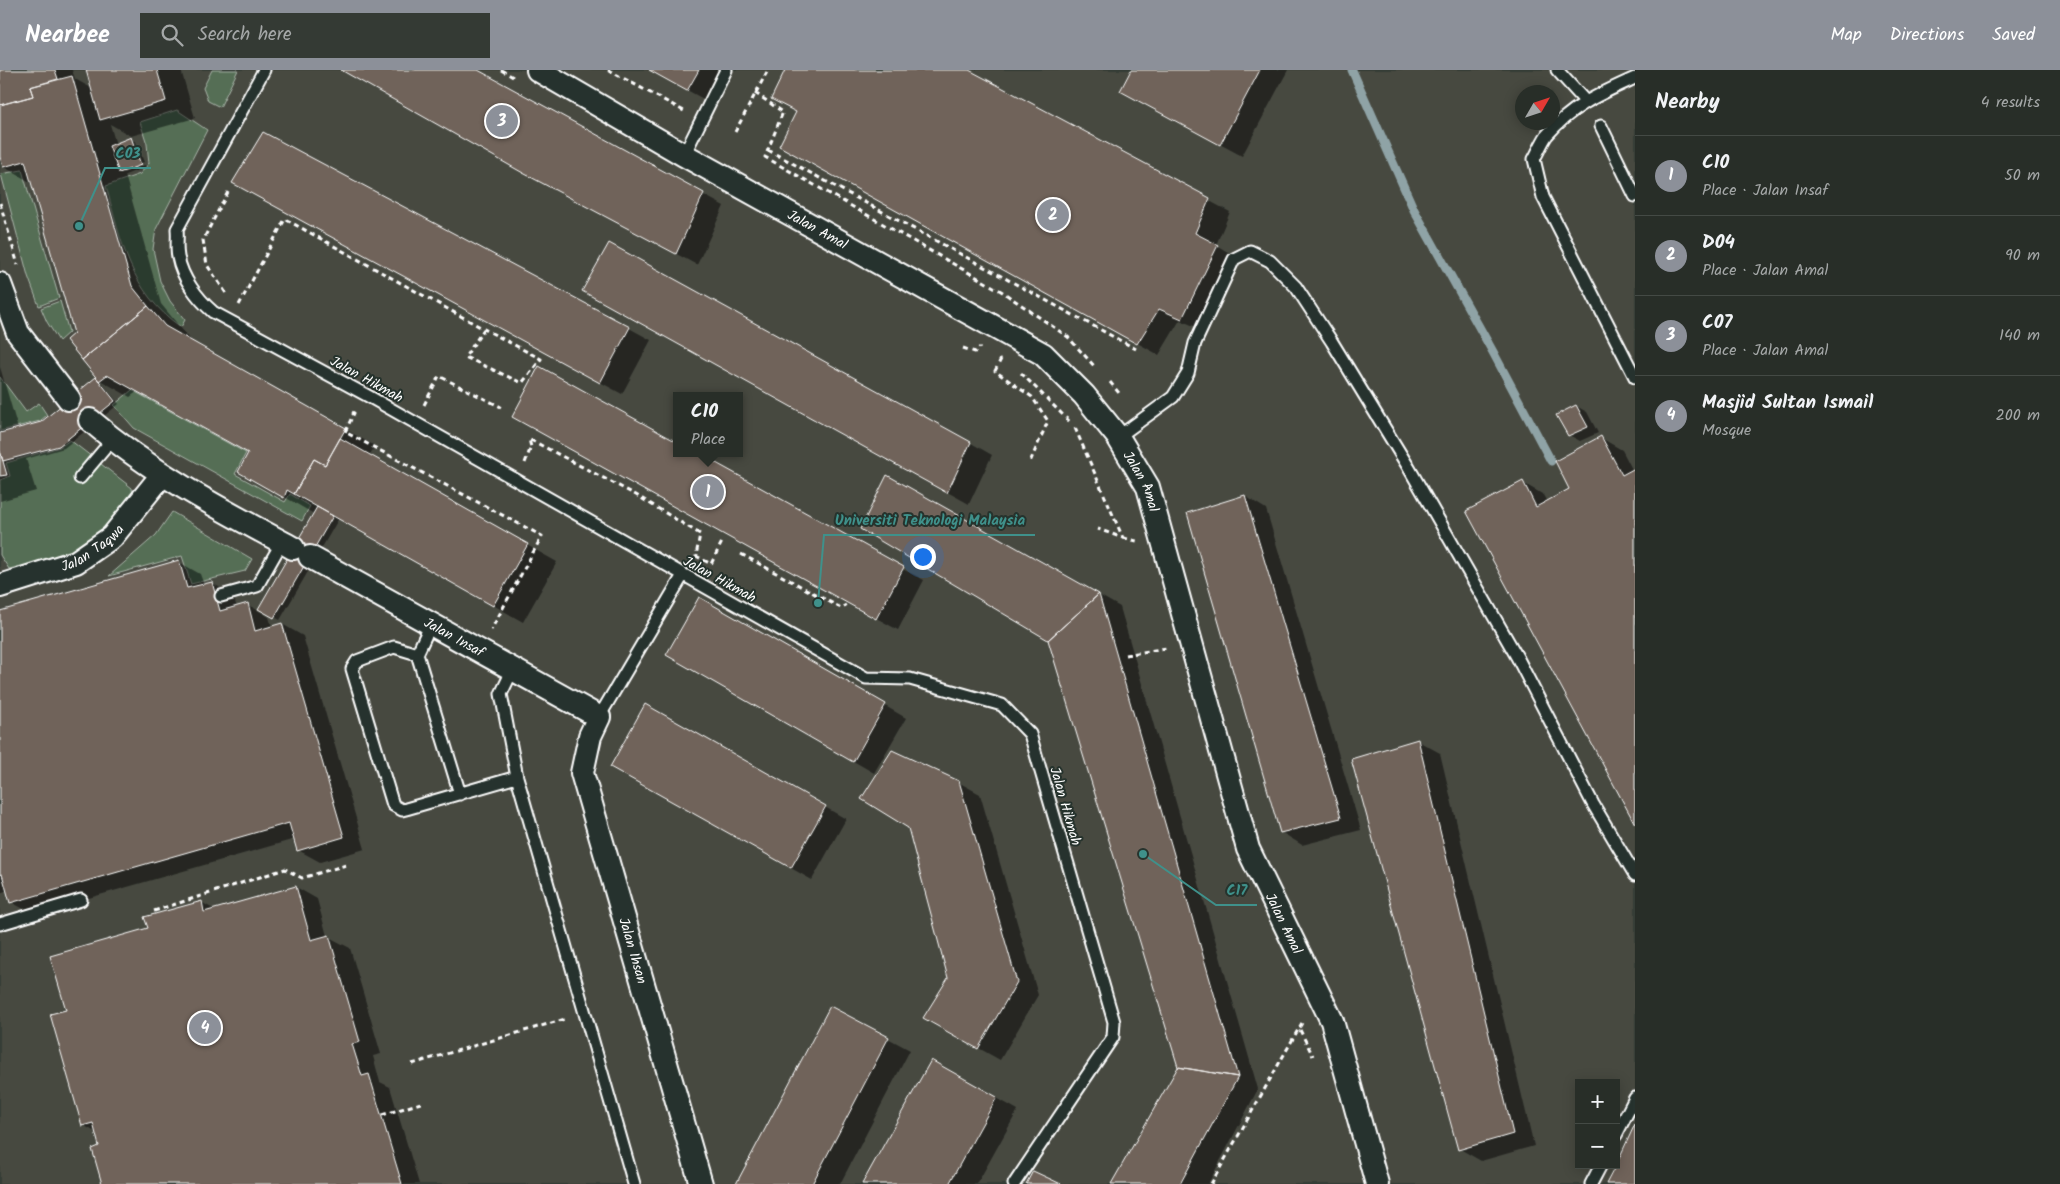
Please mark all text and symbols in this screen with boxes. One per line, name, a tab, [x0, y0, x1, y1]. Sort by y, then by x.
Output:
search box	[140, 13, 490, 58]
text: Nearbee	[25, 16, 110, 55]
text: Search here	[198, 20, 292, 50]
icon: search	[158, 21, 186, 49]
text: Map	[1830, 21, 1862, 50]
text: Directions	[1890, 21, 1964, 50]
text: Saved	[1992, 21, 2035, 50]
north arrow	[1515, 85, 1560, 130]
text: Nearby	[1655, 86, 1720, 119]
text: 4 results	[1981, 90, 2040, 115]
pin: 3	[486, 102, 518, 140]
callout: C03	[105, 138, 151, 168]
text: C03	[115, 142, 141, 166]
text: C10	[1702, 148, 1729, 178]
text: 1	[1669, 163, 1673, 188]
text: 50 m	[2004, 163, 2040, 188]
text: Place · Jalan Insaf	[1702, 178, 1828, 203]
pin: 2	[1037, 196, 1069, 234]
street label: Jalan Amal	[783, 204, 852, 256]
text: D04	[1702, 228, 1735, 258]
text: 2	[1666, 243, 1676, 268]
text: 90 m	[2005, 243, 2040, 268]
text: Place · Jalan Amal	[1702, 258, 1828, 283]
text: C07	[1702, 308, 1732, 338]
text: 3	[1667, 323, 1675, 348]
text: 140 m	[1999, 323, 2040, 348]
text: Place · Jalan Amal	[1702, 338, 1828, 363]
street label: Jalan Hikmah	[326, 351, 407, 409]
text: Masjid Sultan Ismail	[1702, 388, 1873, 418]
popup	[673, 392, 743, 457]
text: C10	[691, 397, 718, 427]
text: 4	[1667, 403, 1675, 428]
text: 200 m	[1996, 403, 2040, 428]
text: Mosque	[1702, 418, 1751, 443]
text: Place	[691, 427, 725, 452]
street label: Jalan Amal	[1117, 447, 1165, 515]
pin: 1	[692, 473, 724, 511]
callout: Universiti Teknologi Malaysia	[824, 505, 1035, 535]
text: Universiti Teknologi Malaysia	[835, 509, 1025, 533]
street label: Jalan Taqwa	[59, 520, 130, 578]
your location	[910, 544, 936, 570]
street label: Jalan Hikmah	[679, 551, 760, 609]
street label: Jalan Insaf	[420, 612, 490, 664]
street label: Jalan Hikmah	[1043, 764, 1087, 848]
callout: C17	[1216, 875, 1257, 905]
text: C17	[1227, 879, 1248, 903]
street label: Jalan Amal	[1259, 889, 1308, 959]
street label: Jalan Ihsan	[612, 915, 652, 987]
pin: 4	[189, 1009, 221, 1047]
map controls	[1575, 1079, 1620, 1169]
button: +	[1575, 1079, 1620, 1124]
button: −	[1575, 1124, 1620, 1169]

